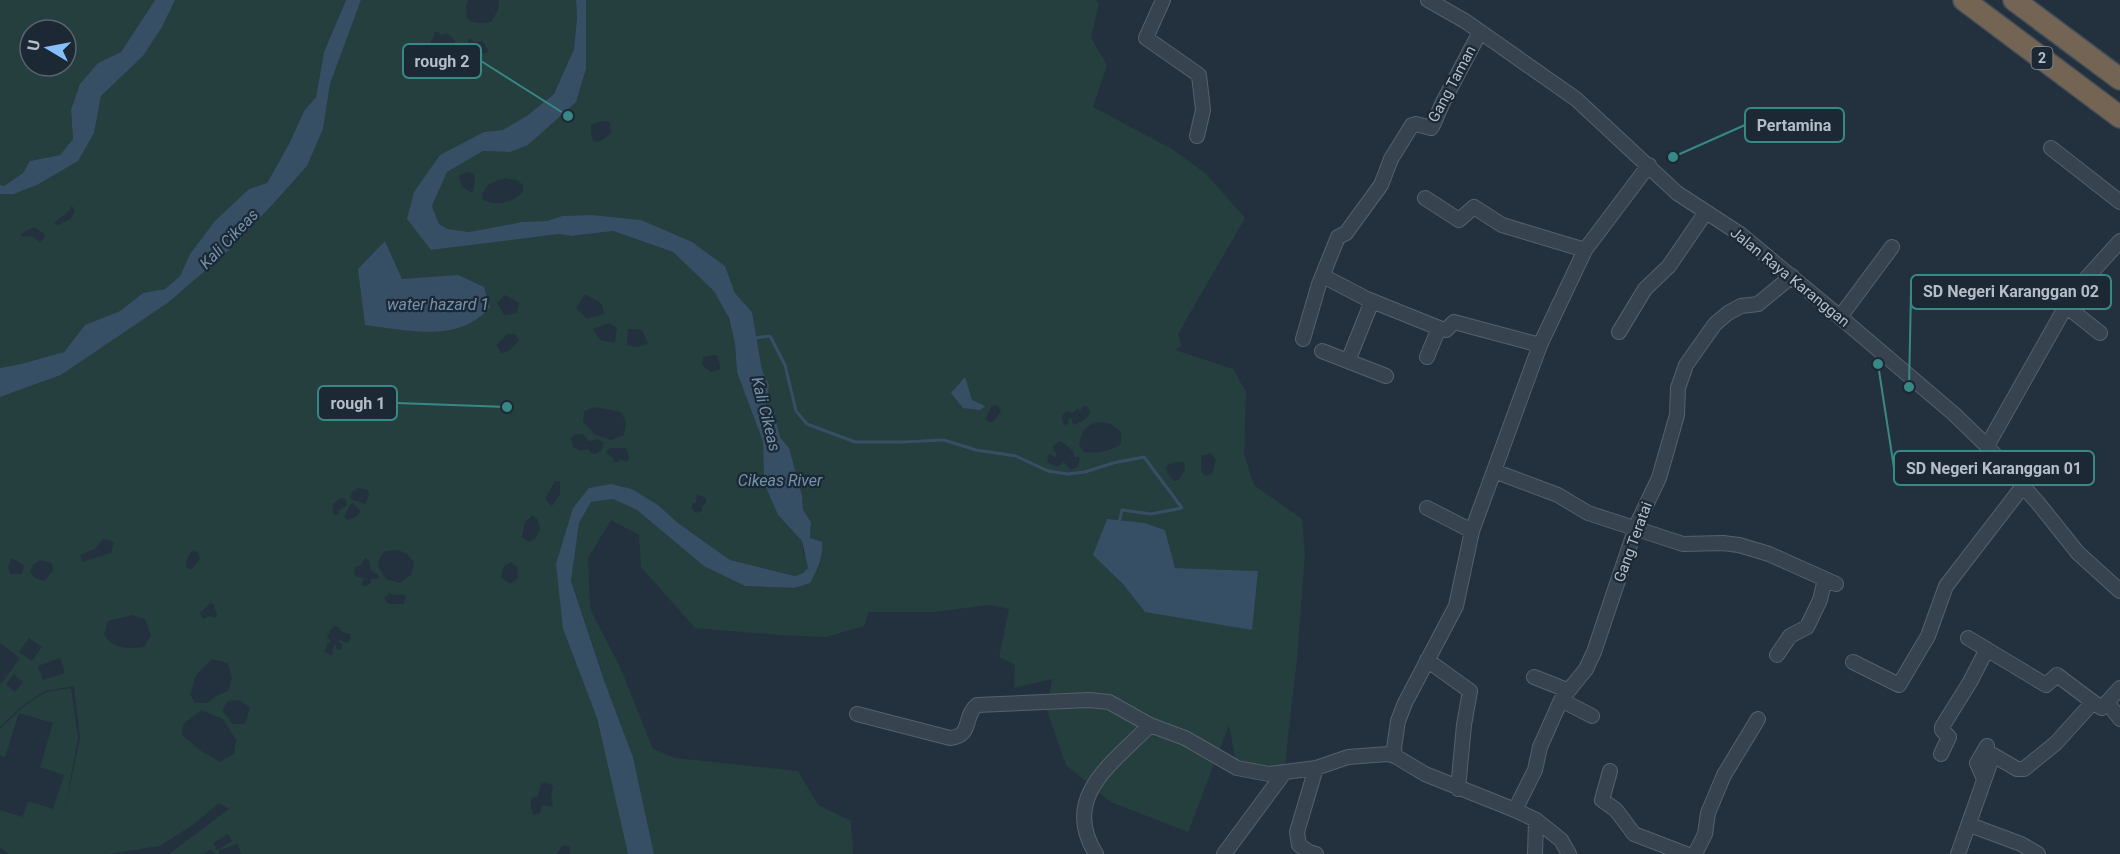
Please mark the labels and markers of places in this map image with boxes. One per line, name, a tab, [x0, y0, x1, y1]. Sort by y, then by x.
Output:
callout: rough 2	[403, 44, 481, 78]
callout: Pertamina	[1745, 108, 1844, 142]
callout: SD Negeri Karanggan 02	[1911, 275, 2111, 309]
callout: rough 1	[318, 386, 397, 420]
callout: SD Negeri Karanggan 01	[1894, 451, 2094, 485]

